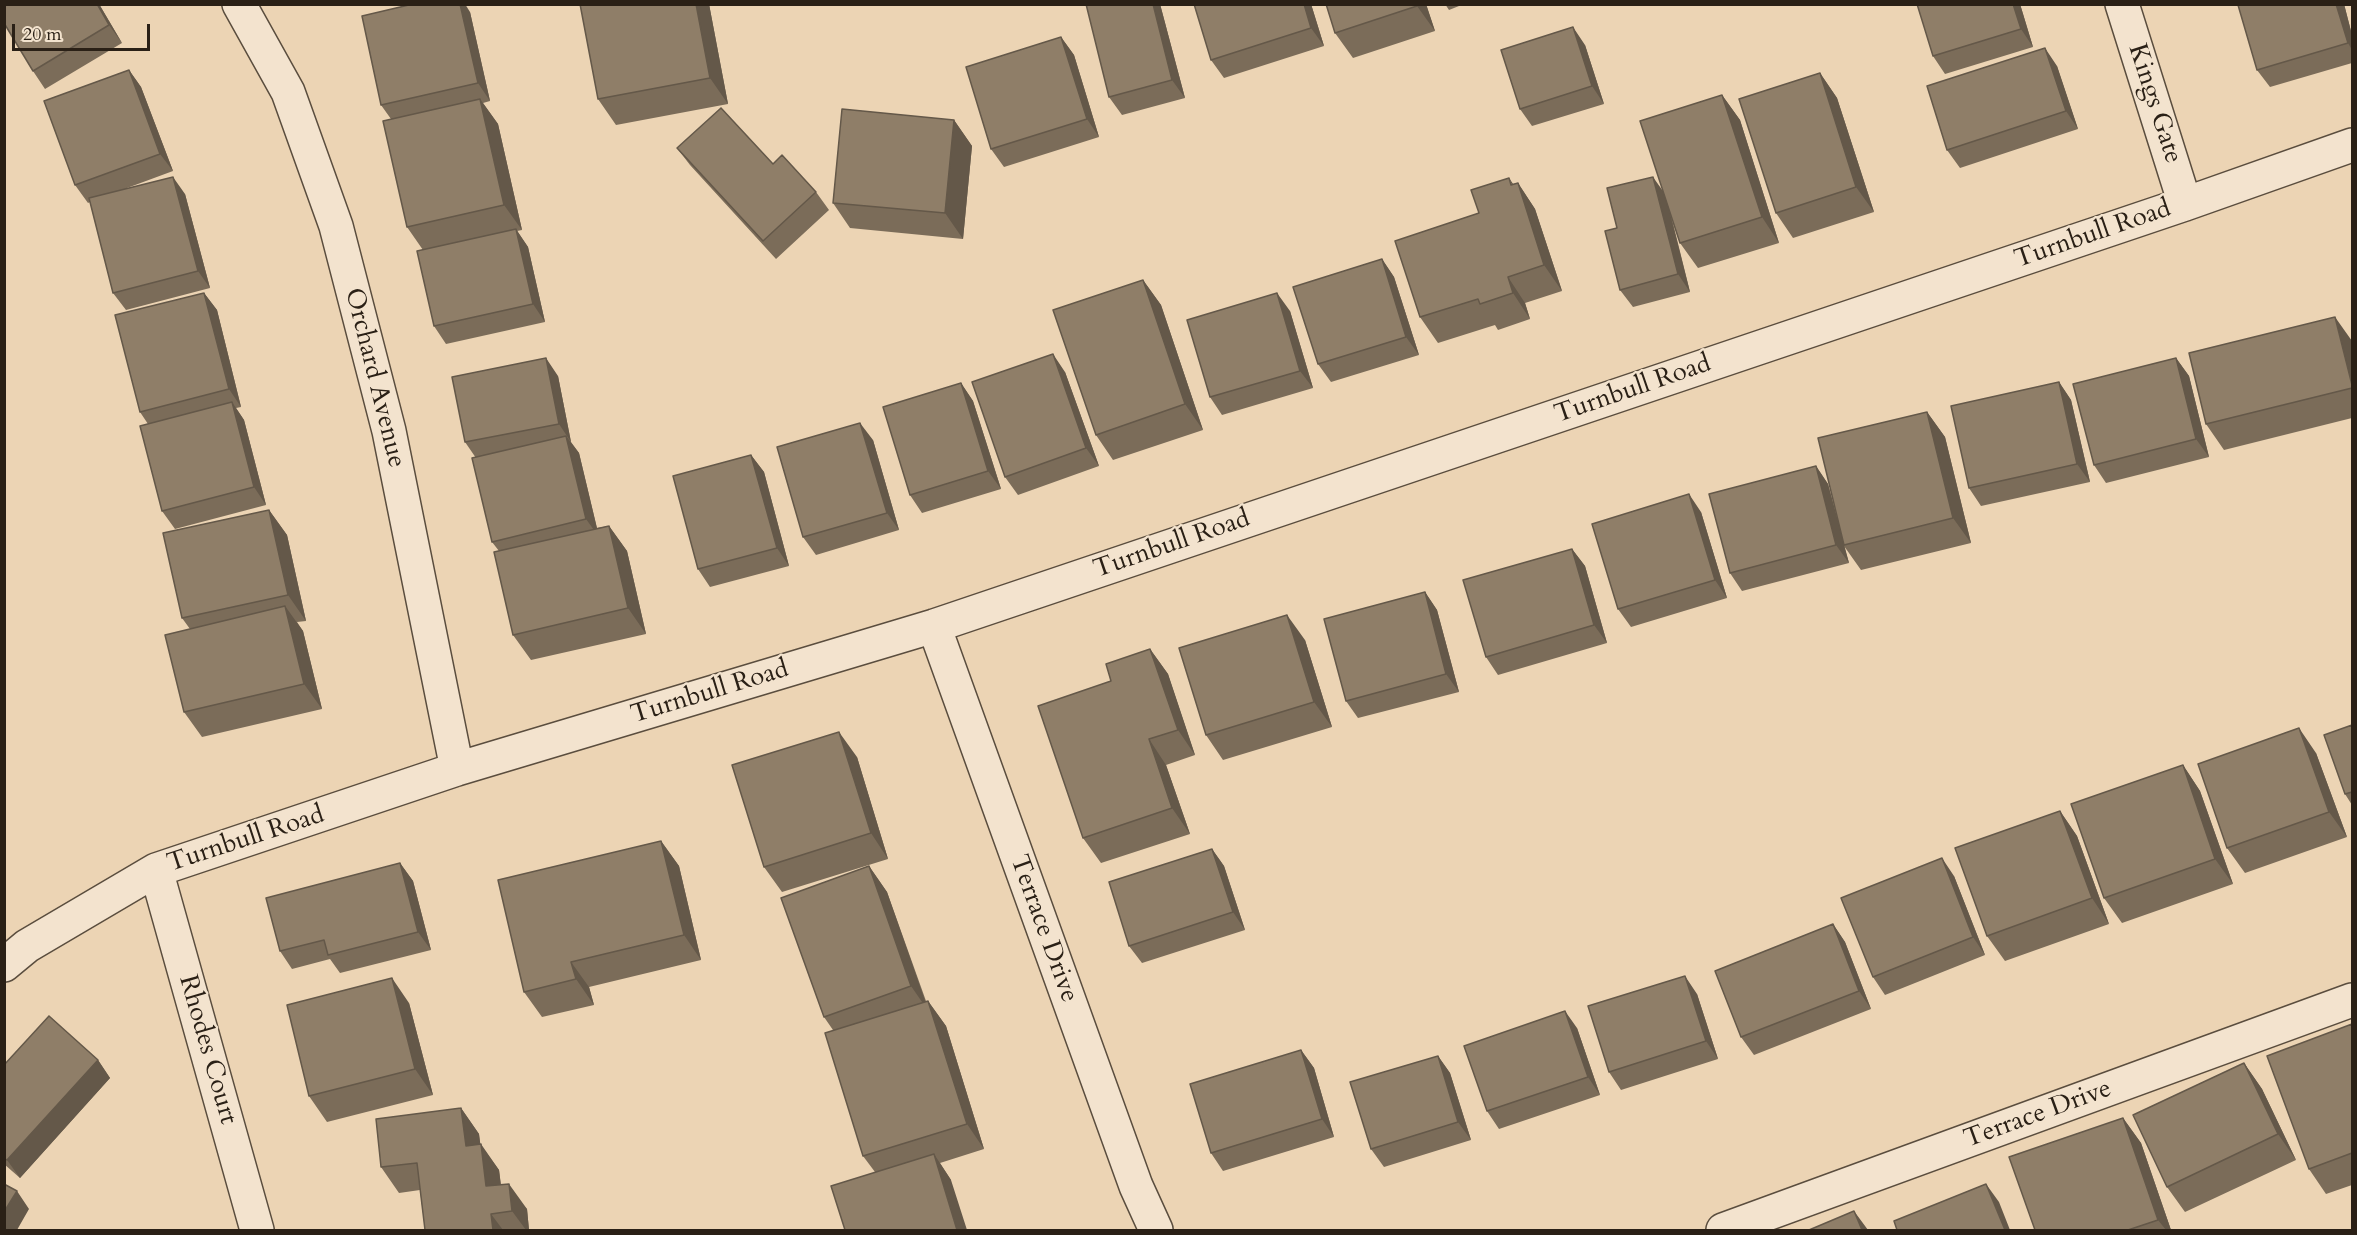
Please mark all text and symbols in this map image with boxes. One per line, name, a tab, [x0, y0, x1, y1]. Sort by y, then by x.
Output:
scale bar	[15, 12, 153, 50]
text: 20 m	[23, 22, 62, 47]
street label: Kings Gate	[2120, 40, 2188, 168]
street label: Turnbull Road	[2011, 194, 2175, 276]
street label: Orchard Avenue	[337, 285, 411, 471]
street label: Turnbull Road	[1551, 349, 1715, 431]
street label: Turnbull Road	[1090, 504, 1254, 586]
street label: Turnbull Road	[627, 654, 793, 732]
street label: Turnbull Road	[164, 800, 328, 880]
street label: Terrace Drive	[1002, 851, 1084, 1007]
street label: Rhodes Court	[171, 972, 243, 1128]
street label: Terrace Drive	[1960, 1074, 2116, 1156]

